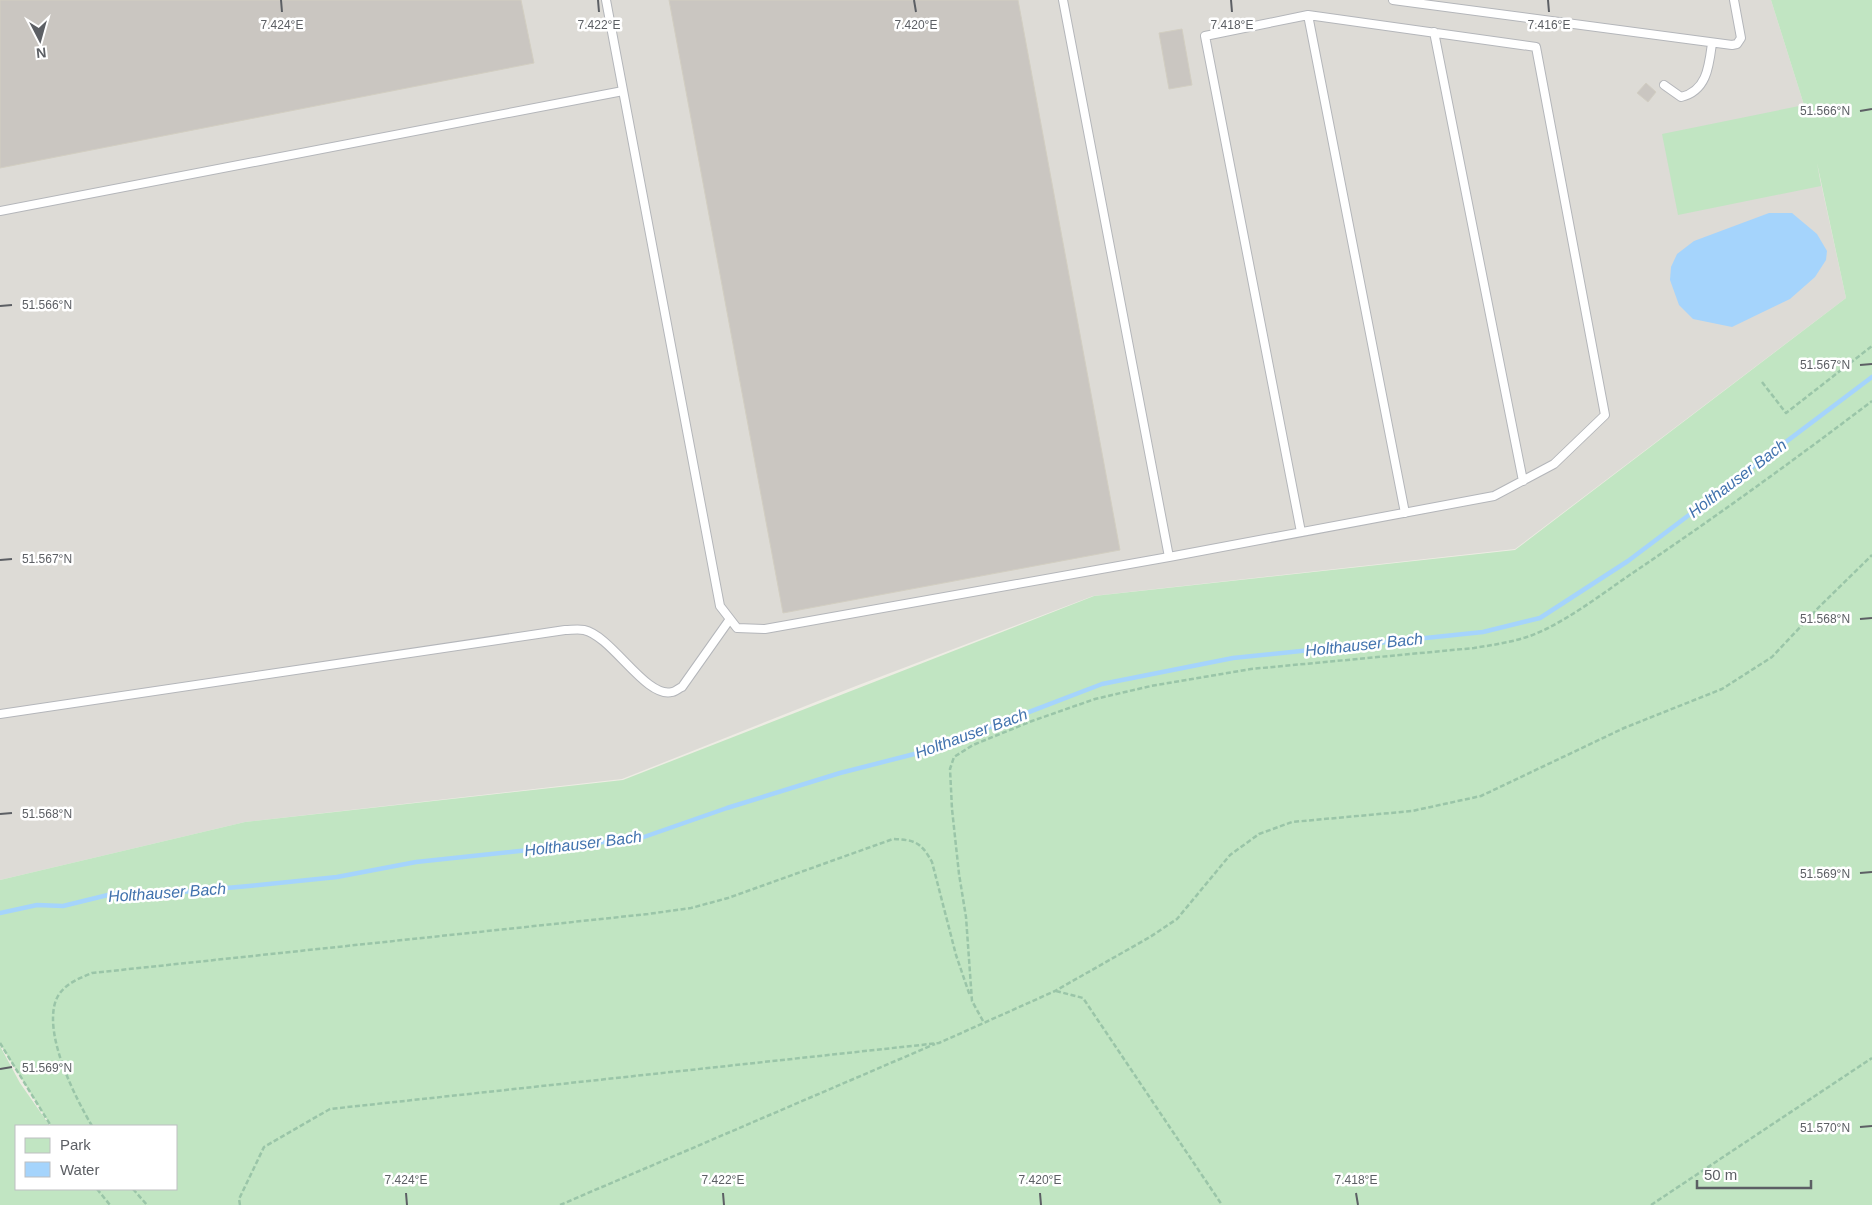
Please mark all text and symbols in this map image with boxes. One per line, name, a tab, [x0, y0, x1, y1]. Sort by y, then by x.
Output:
north arrow	[15, 15, 65, 65]
text: 7.424°E	[261, 18, 303, 32]
text: 7.422°E	[578, 18, 620, 32]
text: 7.420°E	[895, 18, 937, 32]
text: 7.418°E	[1211, 18, 1253, 32]
text: 7.416°E	[1528, 18, 1570, 32]
text: N	[35, 44, 47, 61]
text: 51.566°N	[1800, 104, 1850, 118]
text: 51.566°N	[22, 298, 72, 312]
text: 51.567°N	[1800, 358, 1850, 372]
water label: Holthauser Bach	[1685, 436, 1790, 521]
text: 51.567°N	[22, 552, 72, 566]
text: 51.568°N	[1800, 612, 1850, 626]
water label: Holthauser Bach	[1304, 630, 1424, 659]
water label: Holthauser Bach	[913, 705, 1030, 762]
text: 51.568°N	[22, 807, 72, 821]
water label: Holthauser Bach	[523, 828, 643, 859]
text: 51.569°N	[1800, 867, 1850, 881]
water label: Holthauser Bach	[107, 880, 227, 905]
text: 51.569°N	[22, 1061, 72, 1075]
text: 51.570°N	[1800, 1121, 1850, 1135]
legend	[15, 1125, 178, 1190]
text: Park	[60, 1136, 91, 1153]
scale bar	[1697, 1158, 1811, 1190]
text: Water	[60, 1161, 99, 1178]
text: 50 m	[1704, 1166, 1737, 1183]
text: 7.424°E	[385, 1173, 427, 1187]
text: 7.422°E	[702, 1173, 744, 1187]
text: 7.420°E	[1019, 1173, 1061, 1187]
text: 7.418°E	[1335, 1173, 1377, 1187]

